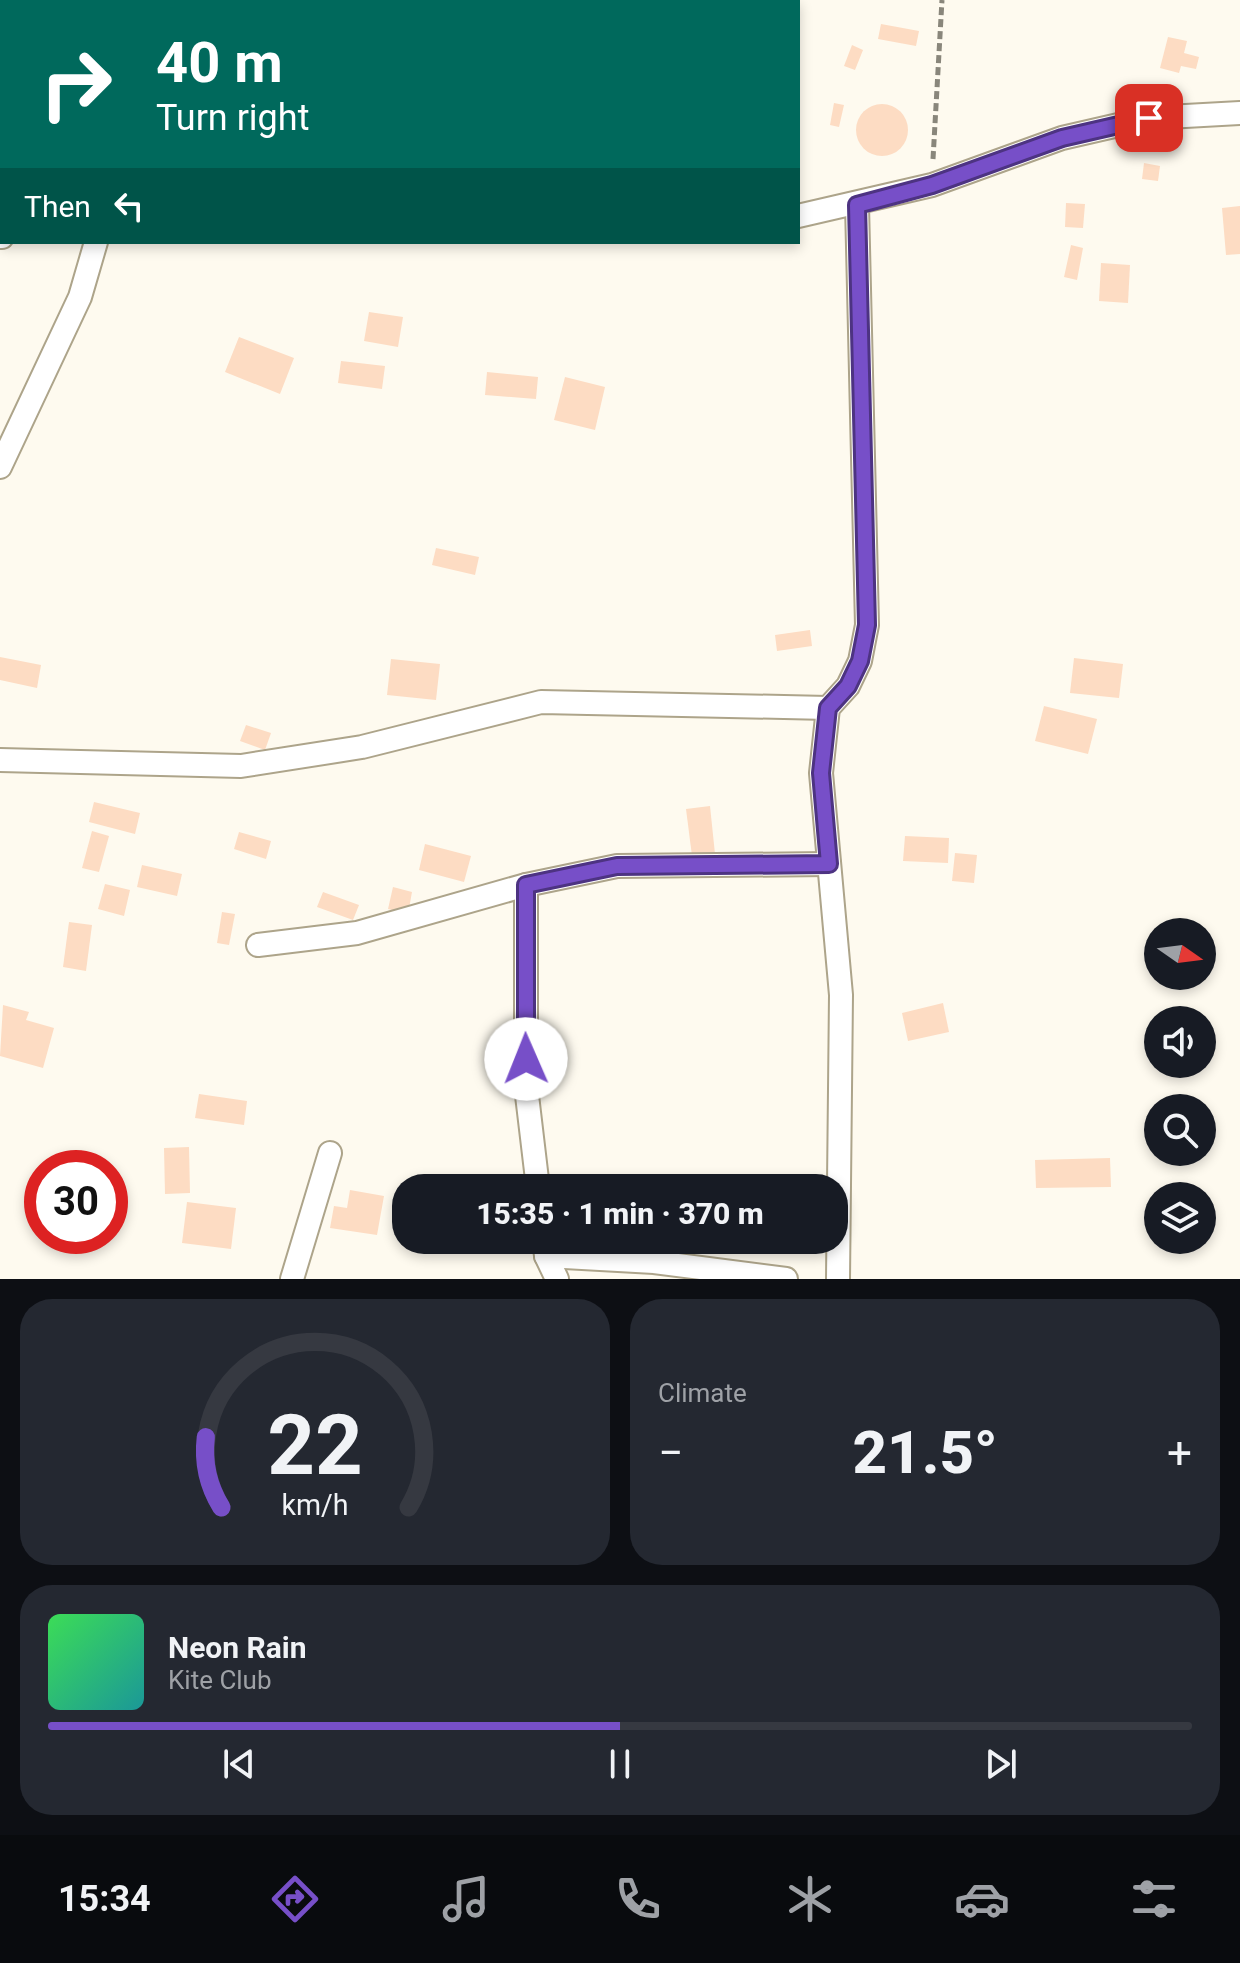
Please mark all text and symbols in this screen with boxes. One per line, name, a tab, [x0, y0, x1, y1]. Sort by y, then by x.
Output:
text: 40 m	[156, 30, 283, 96]
icon: right	[24, 32, 128, 136]
pin	[1115, 84, 1183, 152]
icon: arrive	[1127, 96, 1171, 140]
text: Turn right	[156, 97, 309, 139]
icon: left	[107, 184, 151, 228]
text: Then	[24, 189, 91, 224]
north arrow	[1144, 918, 1216, 990]
map controls	[1144, 918, 1216, 1254]
button: sound	[1144, 1006, 1216, 1078]
position arrow	[484, 1017, 568, 1101]
button: search	[1144, 1094, 1216, 1166]
speed limit sign: 30	[24, 1150, 128, 1254]
button: layers	[1144, 1182, 1216, 1254]
text: 15:35 · 1 min · 370 m	[476, 1196, 764, 1231]
text: Climate	[658, 1378, 747, 1408]
text: 22	[267, 1397, 363, 1494]
text: 21.5°	[853, 1417, 998, 1488]
text: −	[658, 1427, 683, 1479]
text: +	[1167, 1427, 1192, 1479]
text: km/h	[281, 1488, 349, 1522]
text: Neon Rain	[168, 1630, 307, 1665]
text: Kite Club	[168, 1665, 272, 1695]
icon: previous	[217, 1742, 261, 1786]
icon: pause	[598, 1742, 642, 1786]
icon: next	[979, 1742, 1023, 1786]
icon: directions	[267, 1871, 323, 1927]
icon: music	[438, 1871, 494, 1927]
icon: phone	[610, 1871, 666, 1927]
icon: climate	[782, 1871, 838, 1927]
icon: car	[954, 1871, 1010, 1927]
icon: filters	[1126, 1871, 1182, 1927]
text: 15:34	[58, 1878, 151, 1920]

